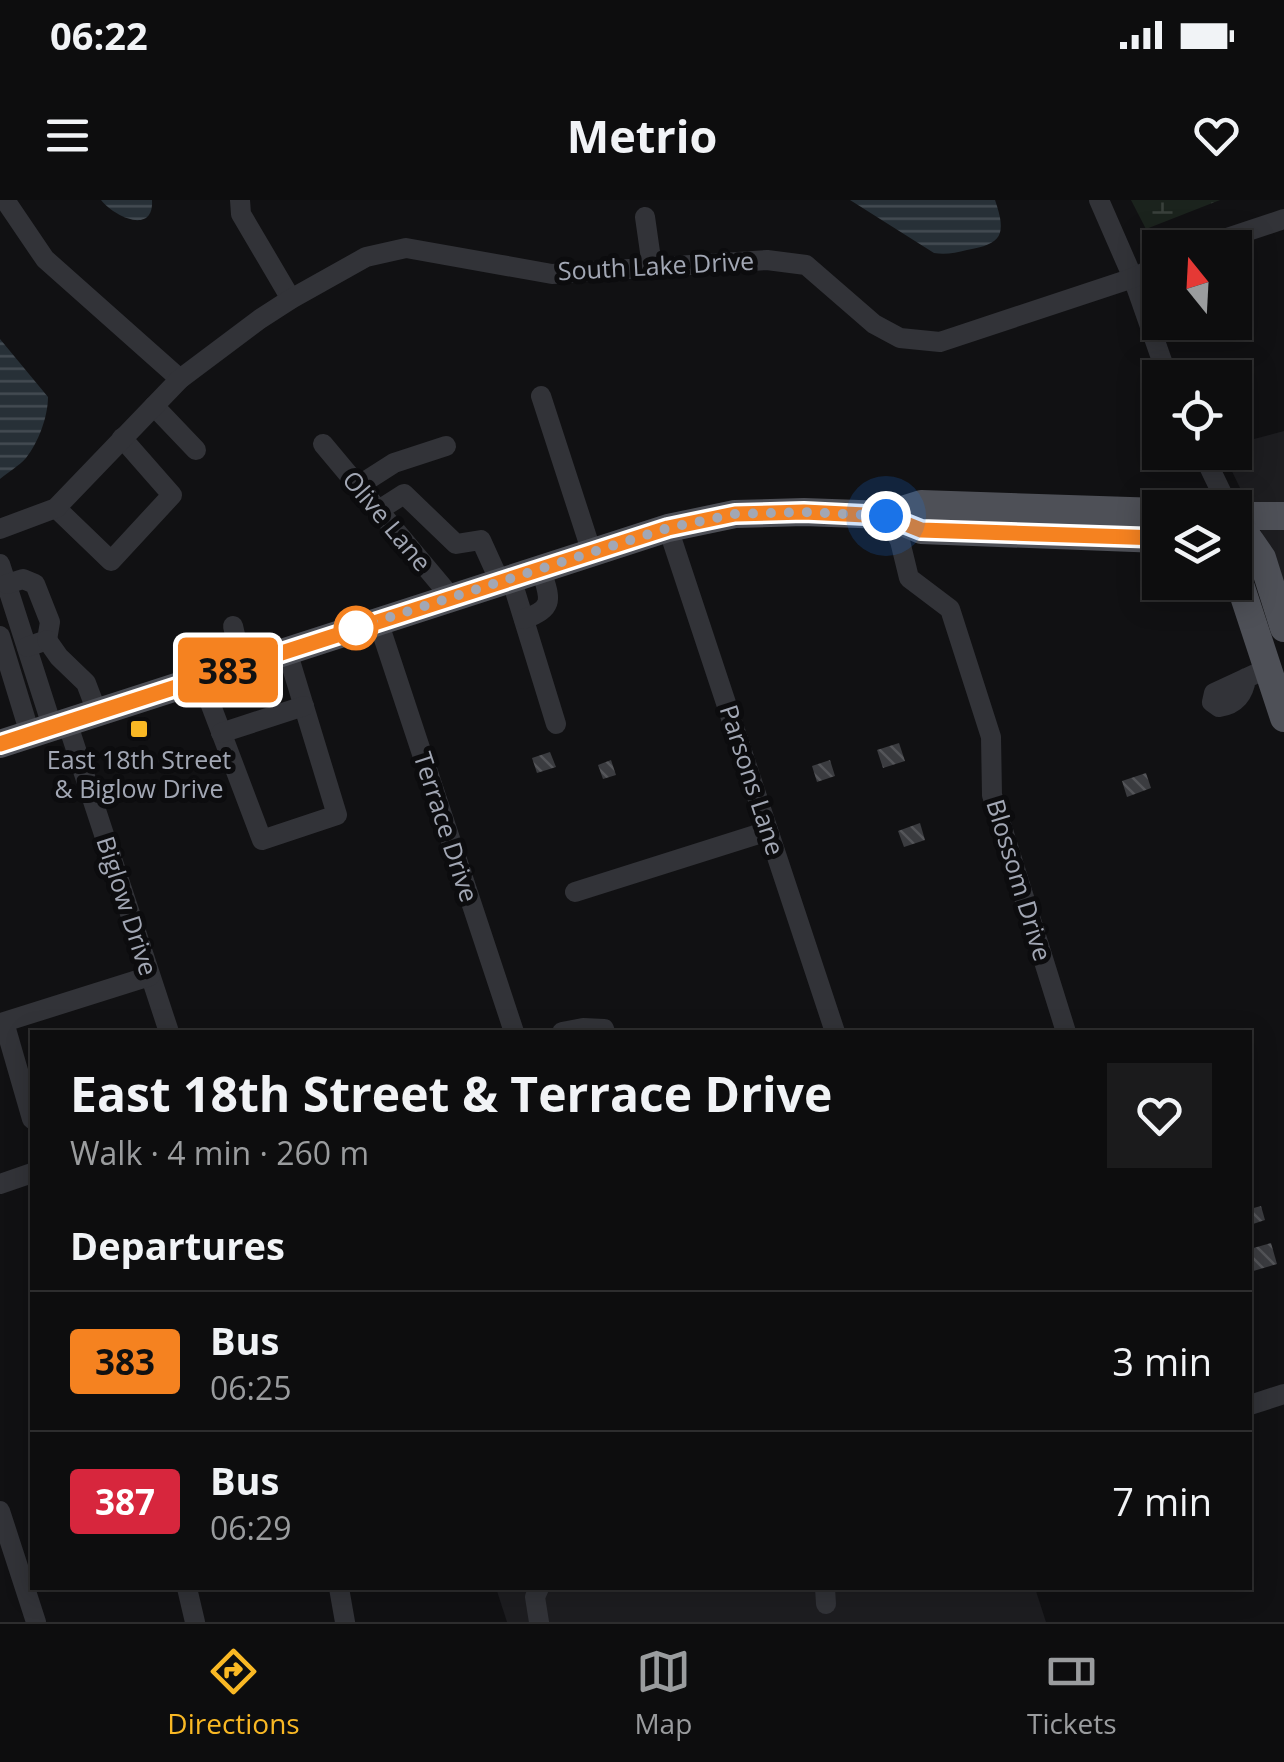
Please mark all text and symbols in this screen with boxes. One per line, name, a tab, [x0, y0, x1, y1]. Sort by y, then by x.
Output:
text: 06:22	[50, 9, 148, 61]
text: Metrio	[567, 105, 717, 166]
icon: menu	[40, 108, 95, 163]
icon: heart	[1189, 108, 1244, 163]
north arrow	[1142, 230, 1252, 340]
map controls	[1142, 230, 1252, 600]
street label: South Lake Drive	[557, 243, 755, 287]
button: locate	[1142, 360, 1252, 470]
street label: Olive Lane	[336, 463, 440, 578]
button: layers	[1142, 490, 1252, 600]
your location	[861, 491, 911, 541]
unlabelled marker	[335, 607, 377, 649]
line badge: 383	[170, 638, 286, 702]
text: 383	[198, 647, 258, 694]
street label: Parsons Lane	[713, 700, 793, 859]
marker: East 18th Street & Biglow Drive	[128, 718, 150, 740]
place label: East 18th Street & Biglow Drive	[47, 742, 231, 805]
street label: Terrace Drive	[407, 747, 487, 906]
street label: Blossom Drive	[979, 795, 1061, 965]
street label: Biglow Drive	[89, 832, 166, 980]
text: East 18th Street & Terrace Drive	[70, 1061, 832, 1126]
button: heart	[1107, 1063, 1212, 1168]
text: Walk · 4 min · 260 m	[70, 1131, 369, 1174]
text: Departures	[70, 1219, 285, 1271]
text: Bus	[210, 1314, 279, 1366]
text: 3 min	[1112, 1335, 1212, 1387]
text: 383	[95, 1338, 155, 1385]
text: 06:25	[210, 1366, 292, 1409]
text: Bus	[210, 1454, 279, 1506]
text: 7 min	[1112, 1475, 1212, 1527]
text: 387	[95, 1478, 155, 1525]
text: 06:29	[210, 1506, 292, 1549]
tab: Directions	[167, 1644, 300, 1742]
tab: Map	[634, 1644, 692, 1742]
tab: Tickets	[1027, 1644, 1117, 1742]

